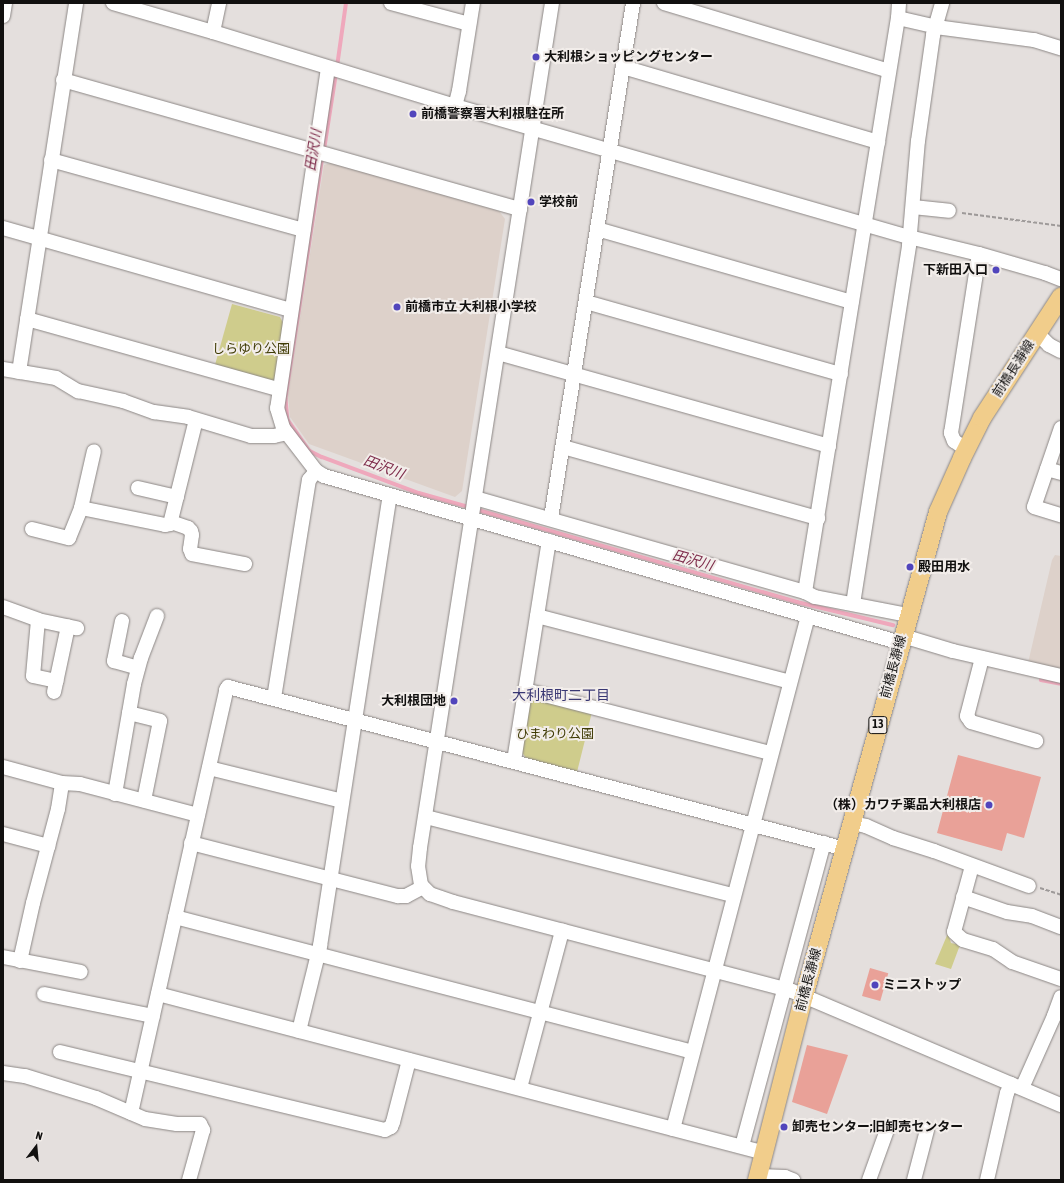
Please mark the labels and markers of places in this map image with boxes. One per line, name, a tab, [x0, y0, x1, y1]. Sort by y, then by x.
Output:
place label: 大利根ショッピングセンター	[544, 49, 713, 65]
marker: 大利根ショッピングセンター	[531, 52, 541, 62]
place label: 前橋警察署大利根駐在所	[421, 106, 564, 122]
marker: 前橋警察署大利根駐在所	[408, 109, 418, 119]
place label: 学校前	[539, 194, 578, 210]
marker: 学校前	[526, 197, 536, 207]
place label: 下新田入口	[923, 262, 988, 278]
marker: 下新田入口	[991, 265, 1001, 275]
place label: 前橋市立 大利根小学校	[405, 299, 537, 315]
marker: 前橋市立 大利根小学校	[392, 302, 402, 312]
place label: 殿田用水	[918, 559, 970, 575]
marker: 殿田用水	[905, 562, 915, 572]
place label: 大利根団地	[381, 693, 446, 709]
marker: 大利根団地	[449, 696, 459, 706]
place label: （株）カワチ薬品大利根店	[825, 797, 981, 813]
marker: （株）カワチ薬品大利根店	[984, 800, 994, 810]
place label: ミニストップ	[883, 977, 961, 993]
marker: ミニストップ	[870, 980, 880, 990]
place label: 卸売センター;旧卸売センター	[792, 1119, 963, 1135]
marker: 卸売センター;旧卸売センター	[779, 1122, 789, 1132]

